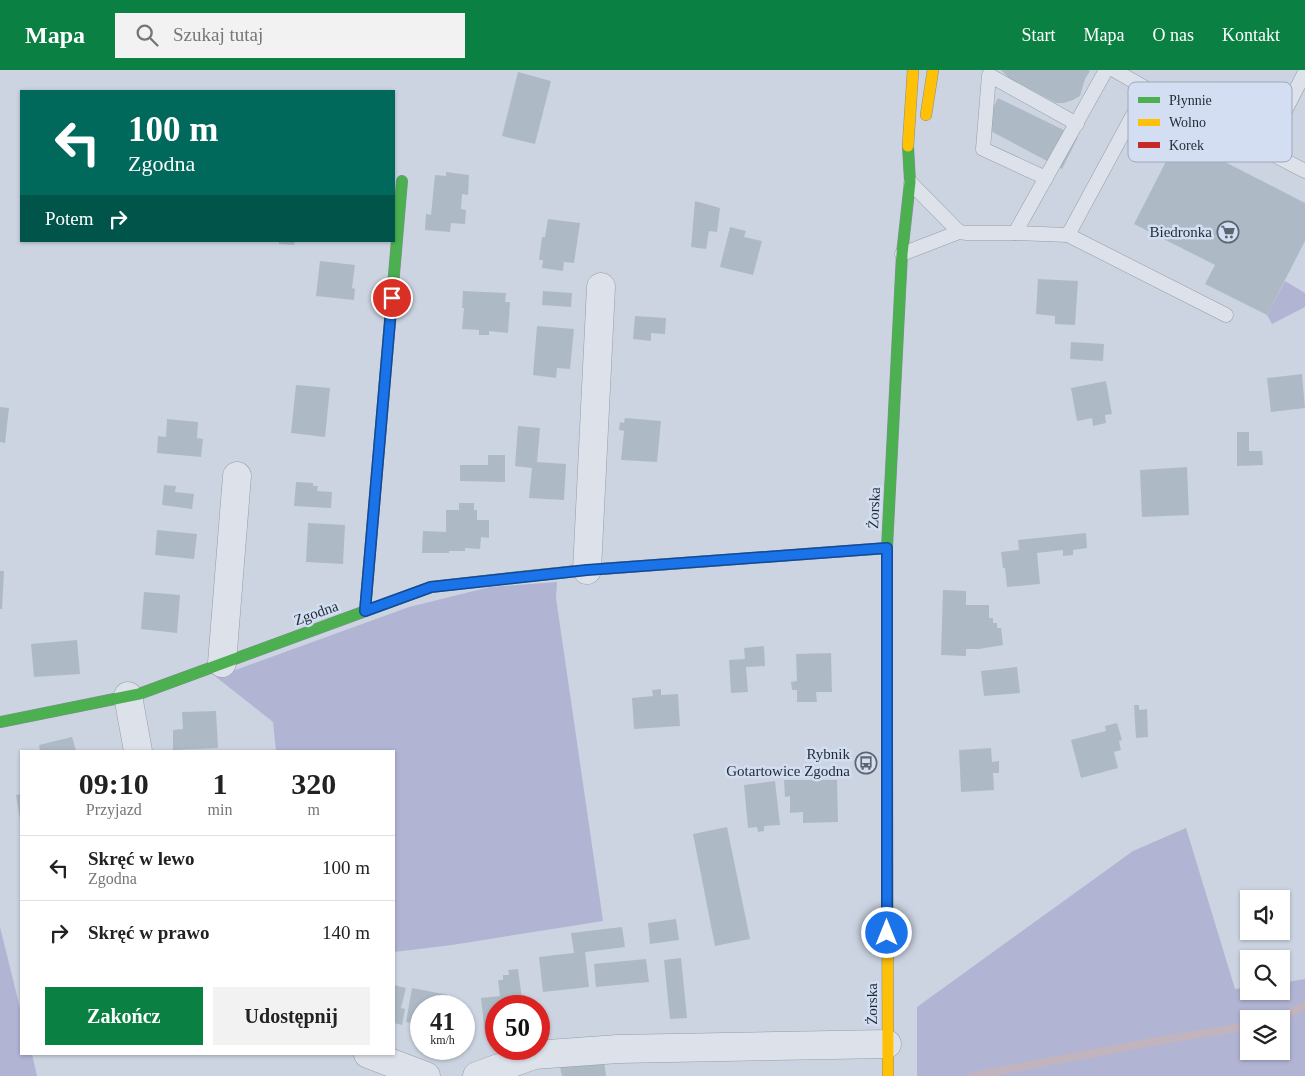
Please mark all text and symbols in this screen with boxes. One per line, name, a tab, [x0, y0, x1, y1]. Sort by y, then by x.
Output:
search box	[115, 13, 465, 58]
icon: search	[133, 21, 161, 49]
text: Mapa	[25, 22, 85, 48]
text: Szukaj tutaj	[173, 24, 263, 45]
text: Start	[1022, 25, 1056, 45]
text: Mapa	[1084, 25, 1125, 45]
text: O nas	[1153, 25, 1194, 45]
text: Kontakt	[1222, 25, 1280, 45]
legend	[1128, 82, 1292, 162]
text: Płynnie	[1169, 93, 1212, 108]
icon: left	[45, 110, 110, 175]
text: 100 m	[128, 110, 218, 149]
text: Wolno	[1169, 115, 1206, 130]
text: Korek	[1169, 138, 1204, 153]
text: Zgodna	[128, 151, 195, 176]
icon: right	[104, 205, 132, 233]
text: Potem	[45, 208, 94, 229]
supermarket icon: Biedronka	[1216, 220, 1240, 244]
place label: Biedronka	[1150, 224, 1212, 240]
pin	[371, 277, 413, 319]
icon: arrive	[378, 284, 406, 312]
street label: Żorska	[865, 486, 883, 529]
street label: Zgodna	[292, 598, 341, 628]
place label: Rybnik Gotartowice Zgodna	[726, 746, 850, 779]
bus stop icon: Rybnik Gotartowice Zgodna	[854, 751, 878, 775]
text: 09:10	[79, 767, 149, 800]
text: 1	[212, 767, 227, 800]
text: 320	[291, 767, 336, 800]
text: Przyjazd	[86, 801, 142, 818]
text: min	[208, 801, 232, 818]
text: m	[307, 801, 320, 818]
text: Skręć w lewo	[88, 848, 195, 869]
icon: left	[45, 854, 73, 882]
text: 100 m	[322, 857, 370, 878]
text: Zgodna	[88, 870, 137, 887]
map controls	[1240, 890, 1290, 1060]
button: sound	[1240, 890, 1290, 940]
position arrow	[860, 906, 912, 958]
icon: right	[45, 919, 73, 947]
text: Skręć w prawo	[88, 922, 209, 943]
text: 140 m	[322, 922, 370, 943]
button: search	[1240, 950, 1290, 1000]
street label: Żorska	[864, 983, 880, 1025]
button: Zakończ	[45, 987, 203, 1045]
button: Udostępnij	[213, 987, 370, 1045]
speed limit sign: 50	[485, 995, 550, 1060]
text: 41	[430, 1008, 455, 1035]
button: layers	[1240, 1010, 1290, 1060]
text: km/h	[430, 1033, 455, 1047]

